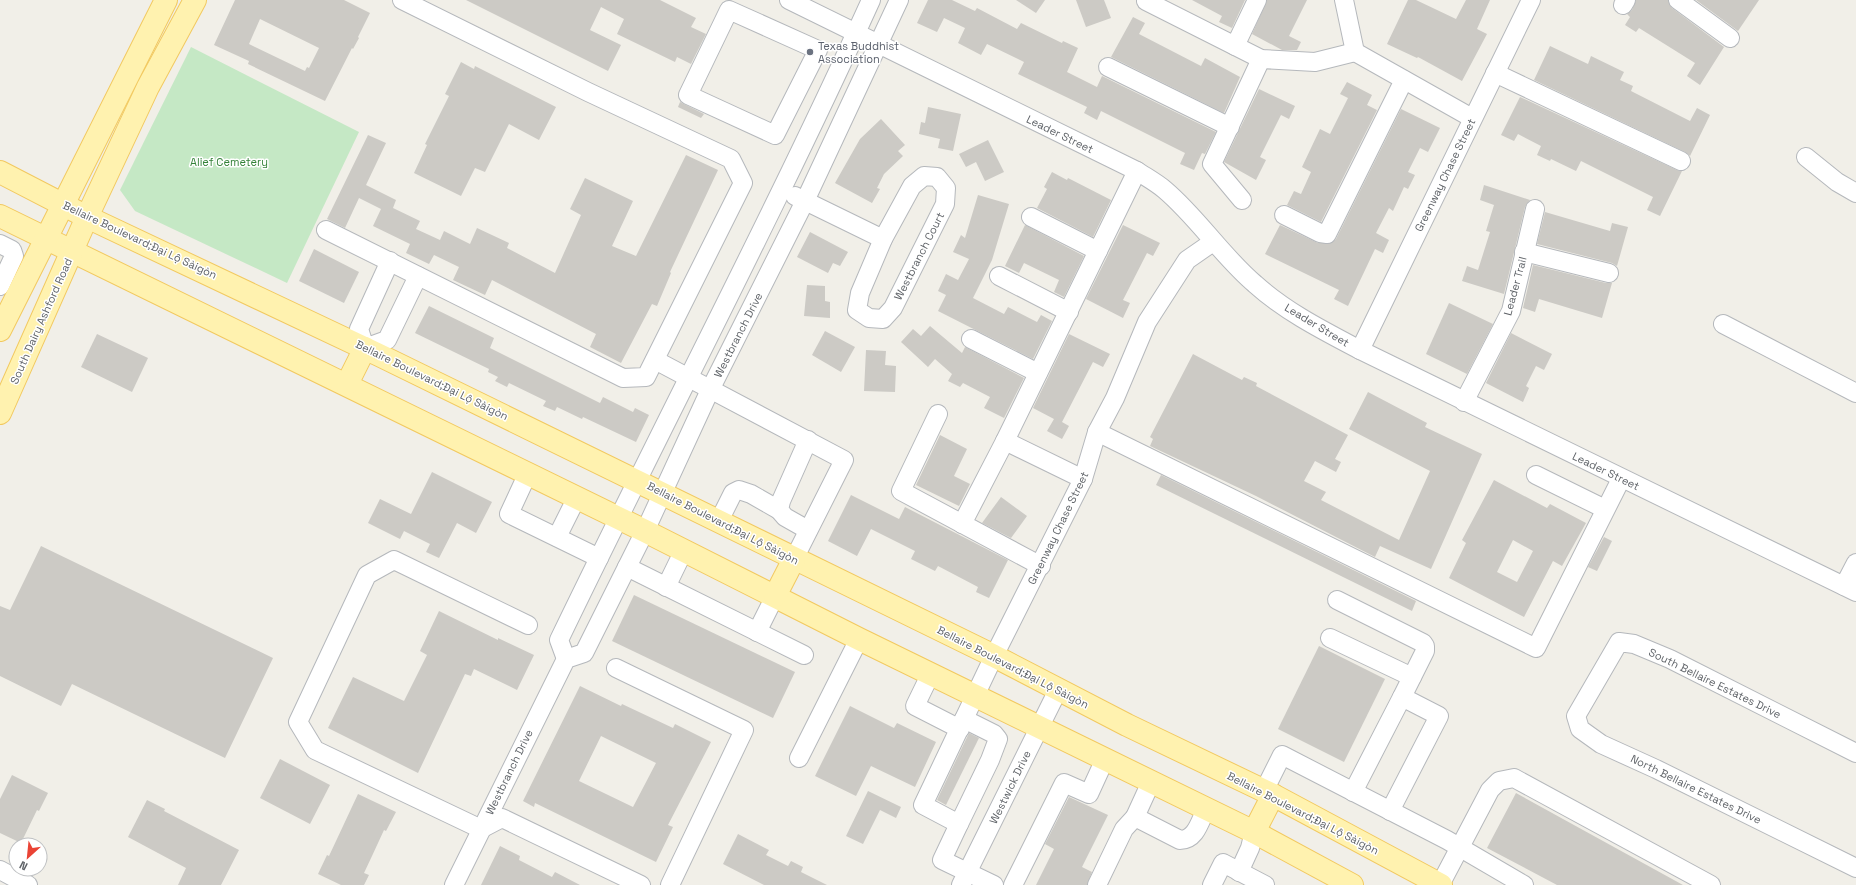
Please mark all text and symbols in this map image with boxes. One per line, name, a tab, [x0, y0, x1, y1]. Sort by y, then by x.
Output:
place label: Texas Buddhist Association	[818, 39, 899, 66]
marker: Texas Buddhist Association	[805, 47, 815, 57]
street label: Leader Street	[1024, 112, 1096, 156]
street label: Greenway Chase Street	[1411, 116, 1479, 234]
park label: Alief Cemetery	[190, 155, 268, 169]
street label: Bellaire Boulevard;Đại Lộ Sàigòn	[61, 198, 219, 282]
street label: Westbranch Court	[891, 210, 947, 302]
street label: Leader Trail	[1500, 255, 1530, 317]
street label: South Dairy Ashford Road	[7, 256, 75, 386]
street label: Westbranch Drive	[711, 290, 765, 380]
street label: Leader Street	[1282, 300, 1352, 350]
street label: Bellaire Boulevard;Đại Lộ Sàigòn	[353, 337, 511, 423]
street label: Leader Street	[1570, 449, 1642, 493]
street label: Greenway Chase Street	[1024, 469, 1092, 587]
street label: Bellaire Boulevard;Đại Lộ Sàigòn	[645, 479, 801, 567]
street label: Bellaire Boulevard;Đại Lộ Sàigòn	[935, 623, 1091, 711]
street label: South Bellaire Estates Drive	[1646, 645, 1784, 721]
street label: Westbranch Drive	[482, 727, 536, 817]
street label: Westwick Drive	[986, 748, 1034, 826]
street label: North Bellaire Estates Drive	[1628, 751, 1764, 827]
street label: Bellaire Boulevard;Đại Lộ Sàigòn	[1225, 769, 1381, 857]
north arrow	[8, 837, 48, 877]
text: N	[17, 858, 30, 874]

